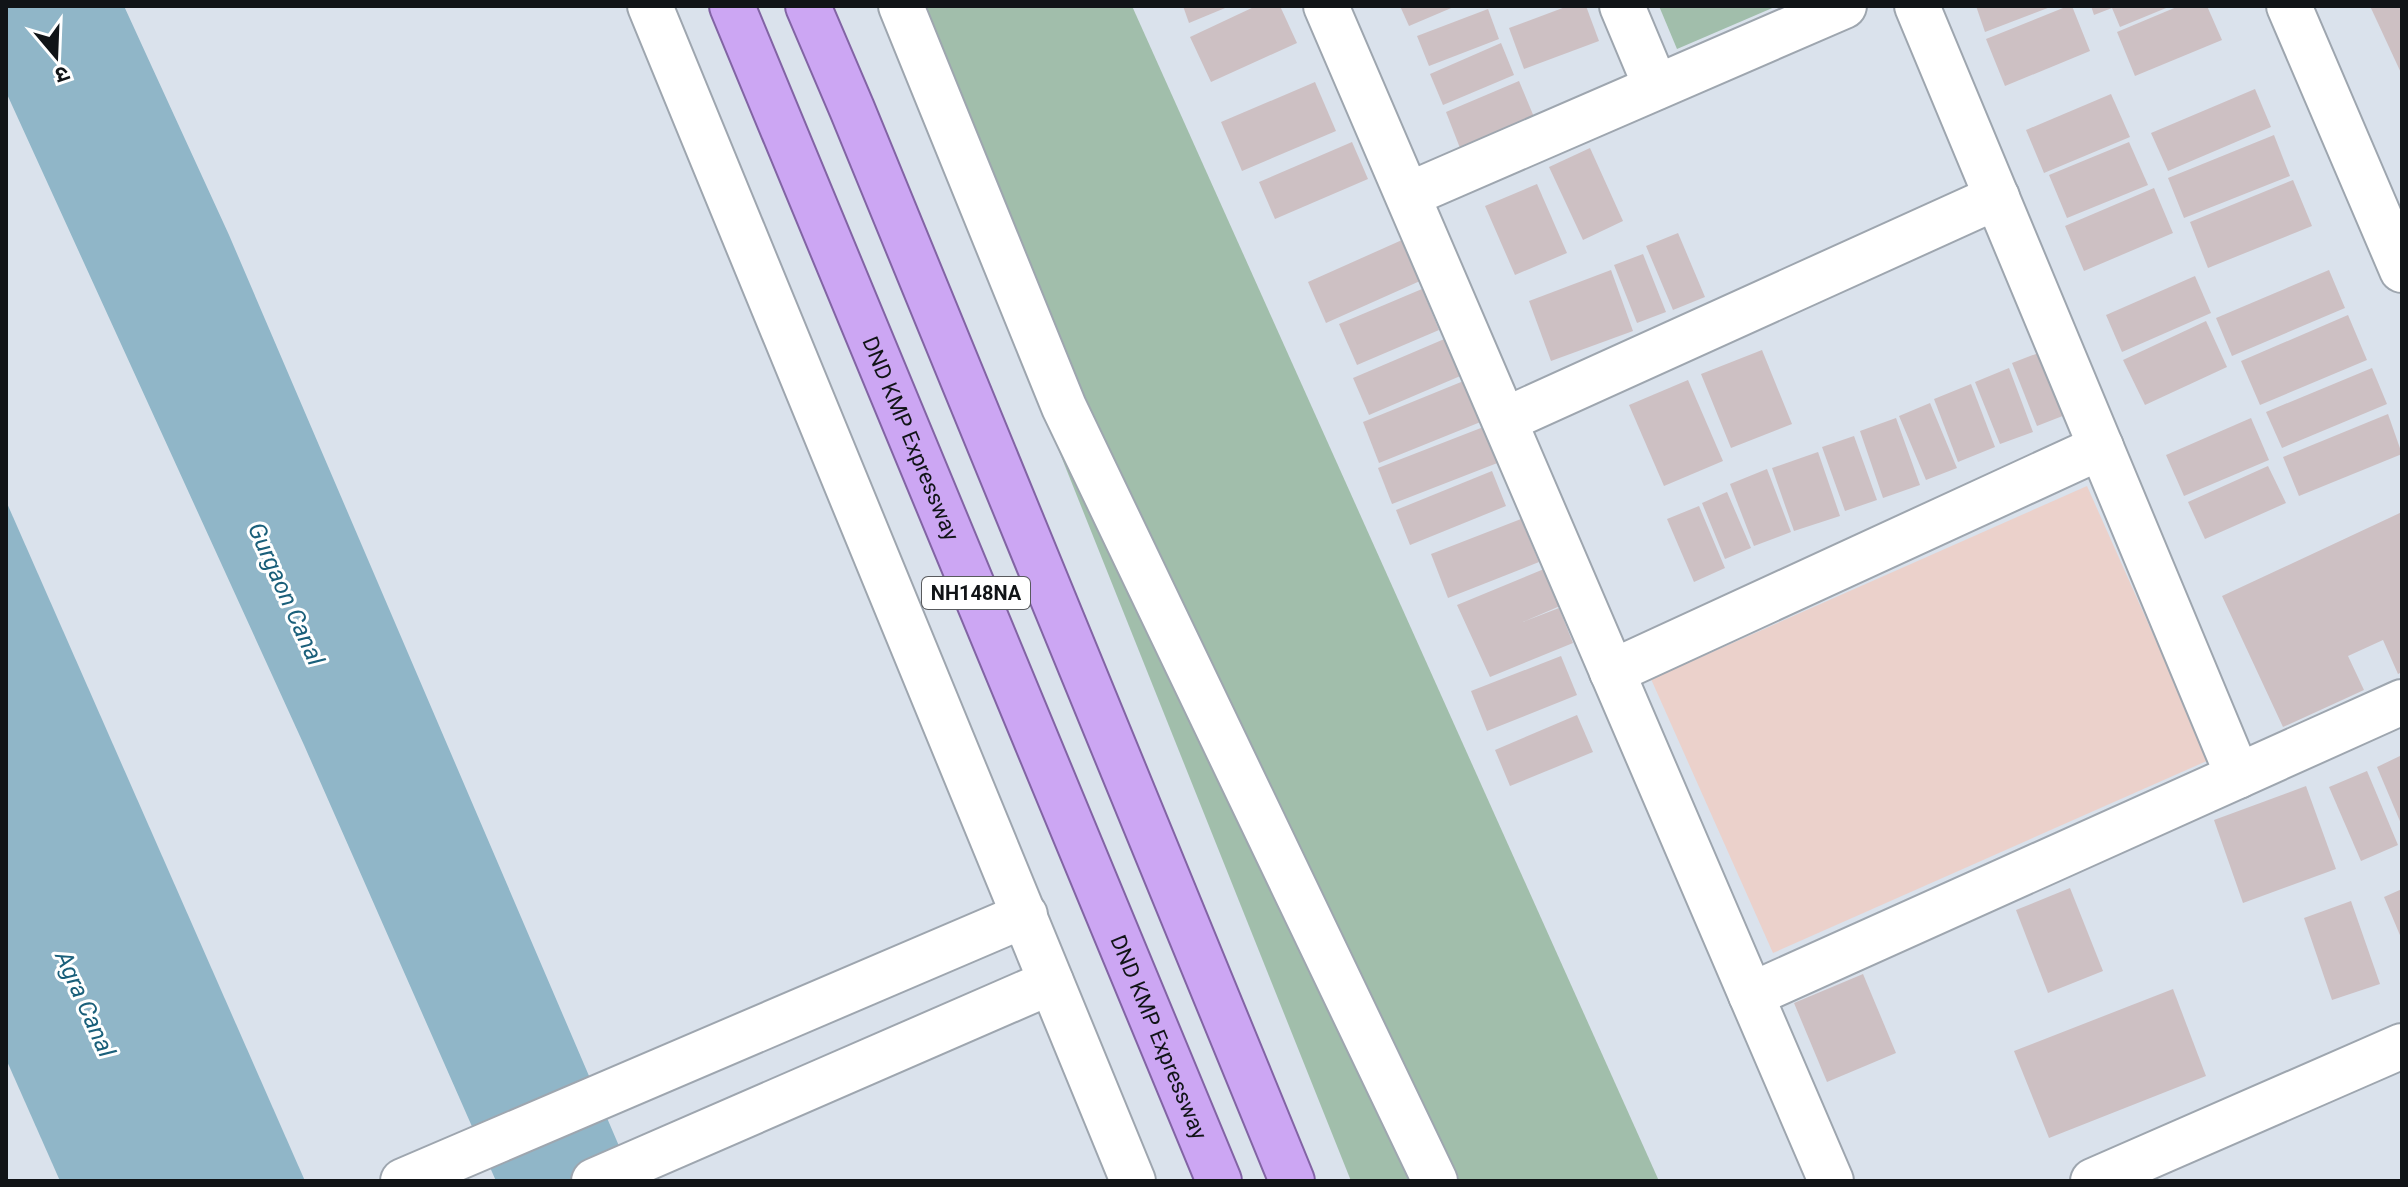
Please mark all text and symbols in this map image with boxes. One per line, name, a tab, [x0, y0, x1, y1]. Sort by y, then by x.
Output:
north arrow	[16, 16, 96, 96]
text: उ	[51, 61, 73, 89]
street label: DND KMP Expressway	[857, 333, 964, 545]
water label: Gurgaon Canal	[242, 518, 330, 670]
road number: NH148NA	[922, 577, 1030, 609]
street label: DND KMP Expressway	[1105, 931, 1212, 1143]
water label: Agra Canal	[49, 946, 121, 1062]

